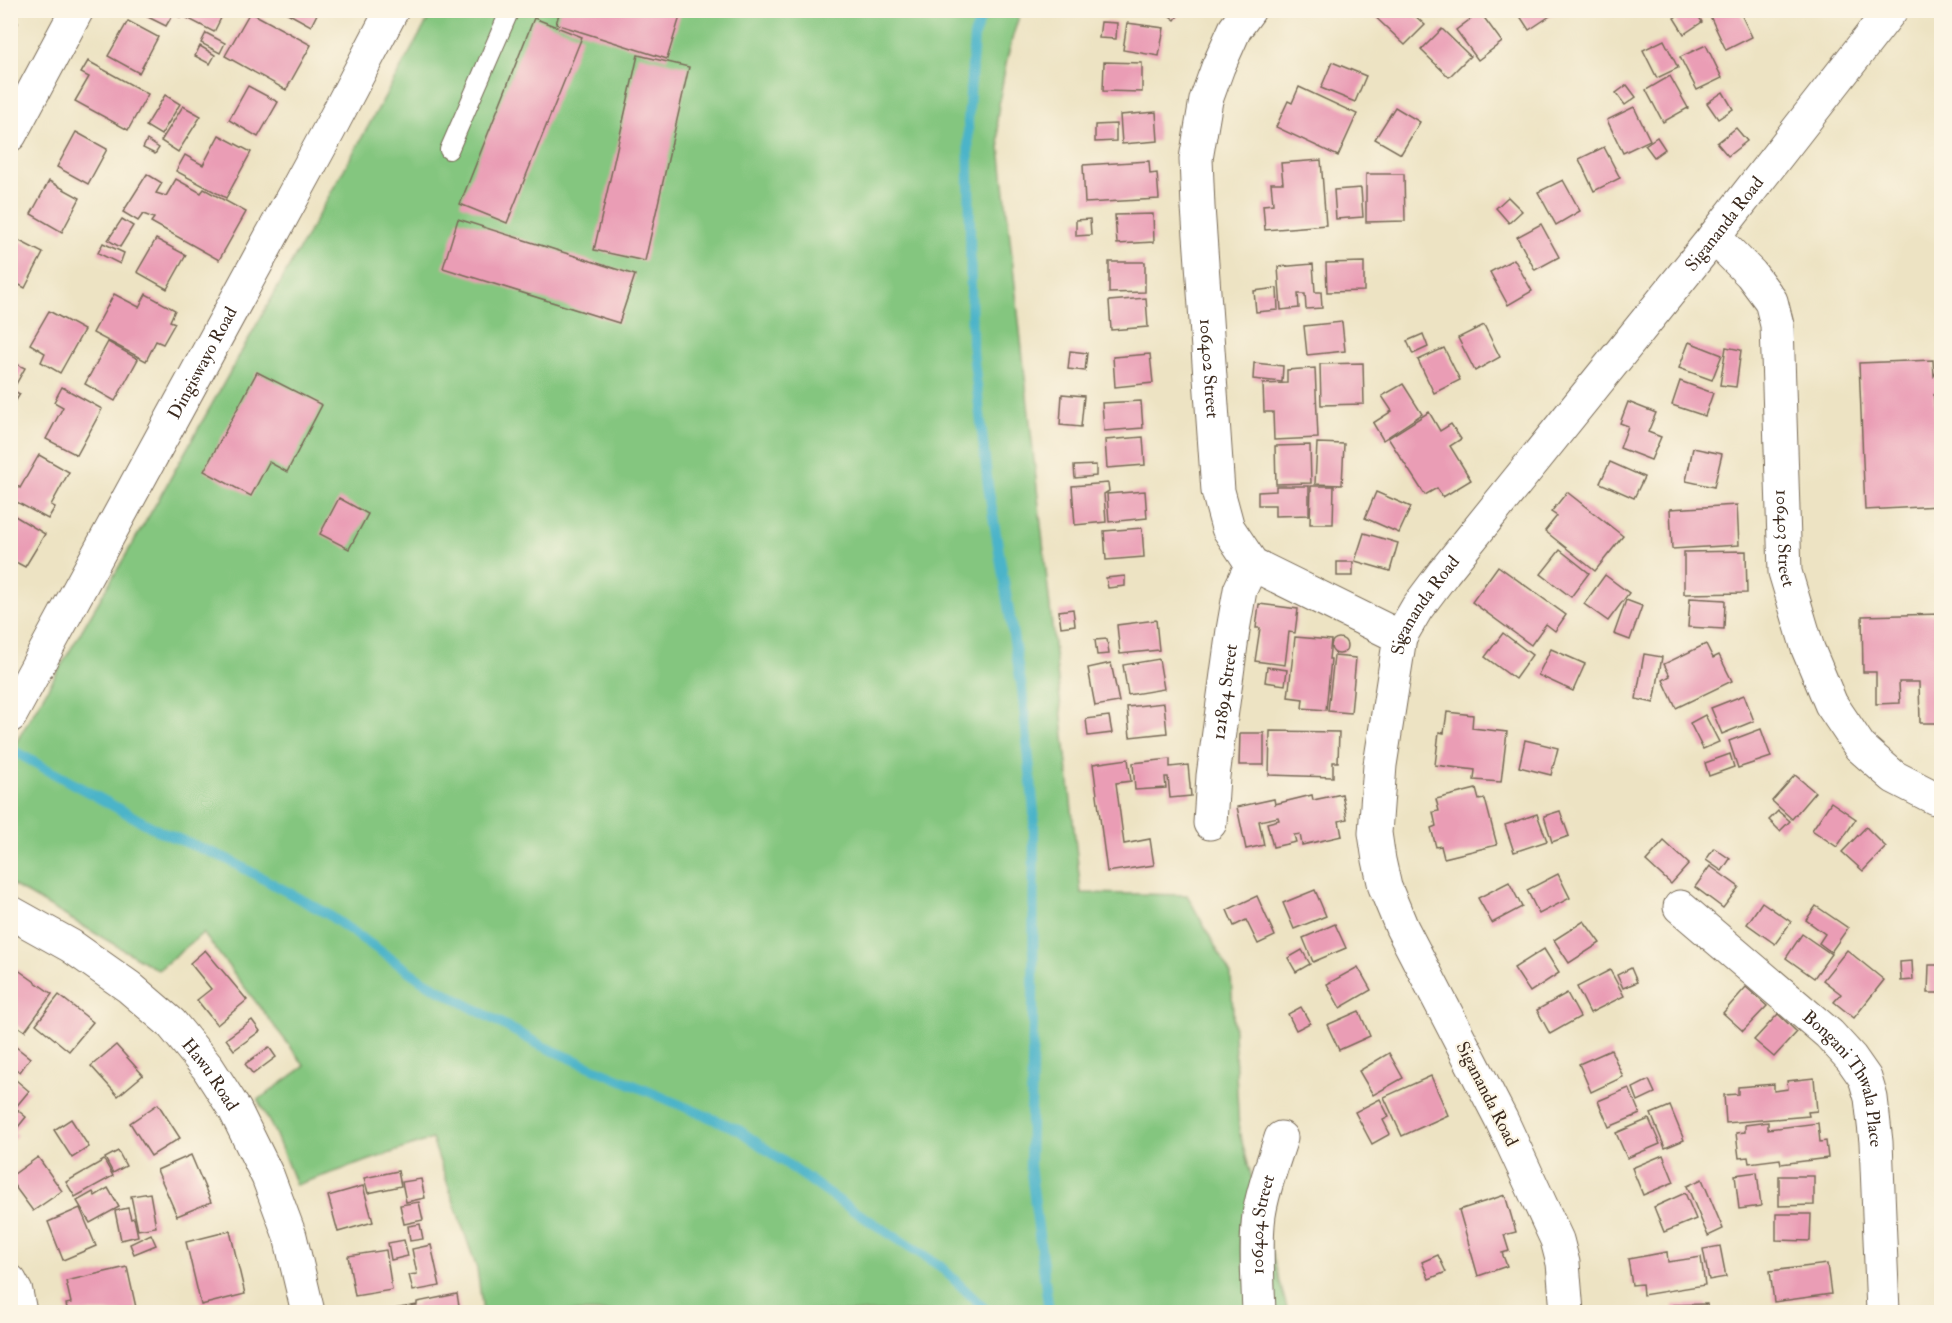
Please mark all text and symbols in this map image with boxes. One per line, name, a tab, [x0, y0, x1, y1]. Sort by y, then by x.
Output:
street label: Sigananda Road	[1680, 171, 1769, 276]
street label: Dingiswayo Road	[162, 303, 242, 423]
street label: 106402 Street	[1194, 318, 1224, 419]
street label: 106403 Street	[1771, 489, 1800, 590]
street label: Sigananda Road	[1386, 550, 1464, 656]
street label: 121894 Street	[1207, 642, 1242, 741]
street label: Bongani Thwala Place	[1798, 1005, 1888, 1148]
street label: Hawu Road	[177, 1033, 244, 1115]
street label: Sigananda Road	[1451, 1038, 1523, 1150]
street label: 106404 Street	[1245, 1172, 1280, 1275]

